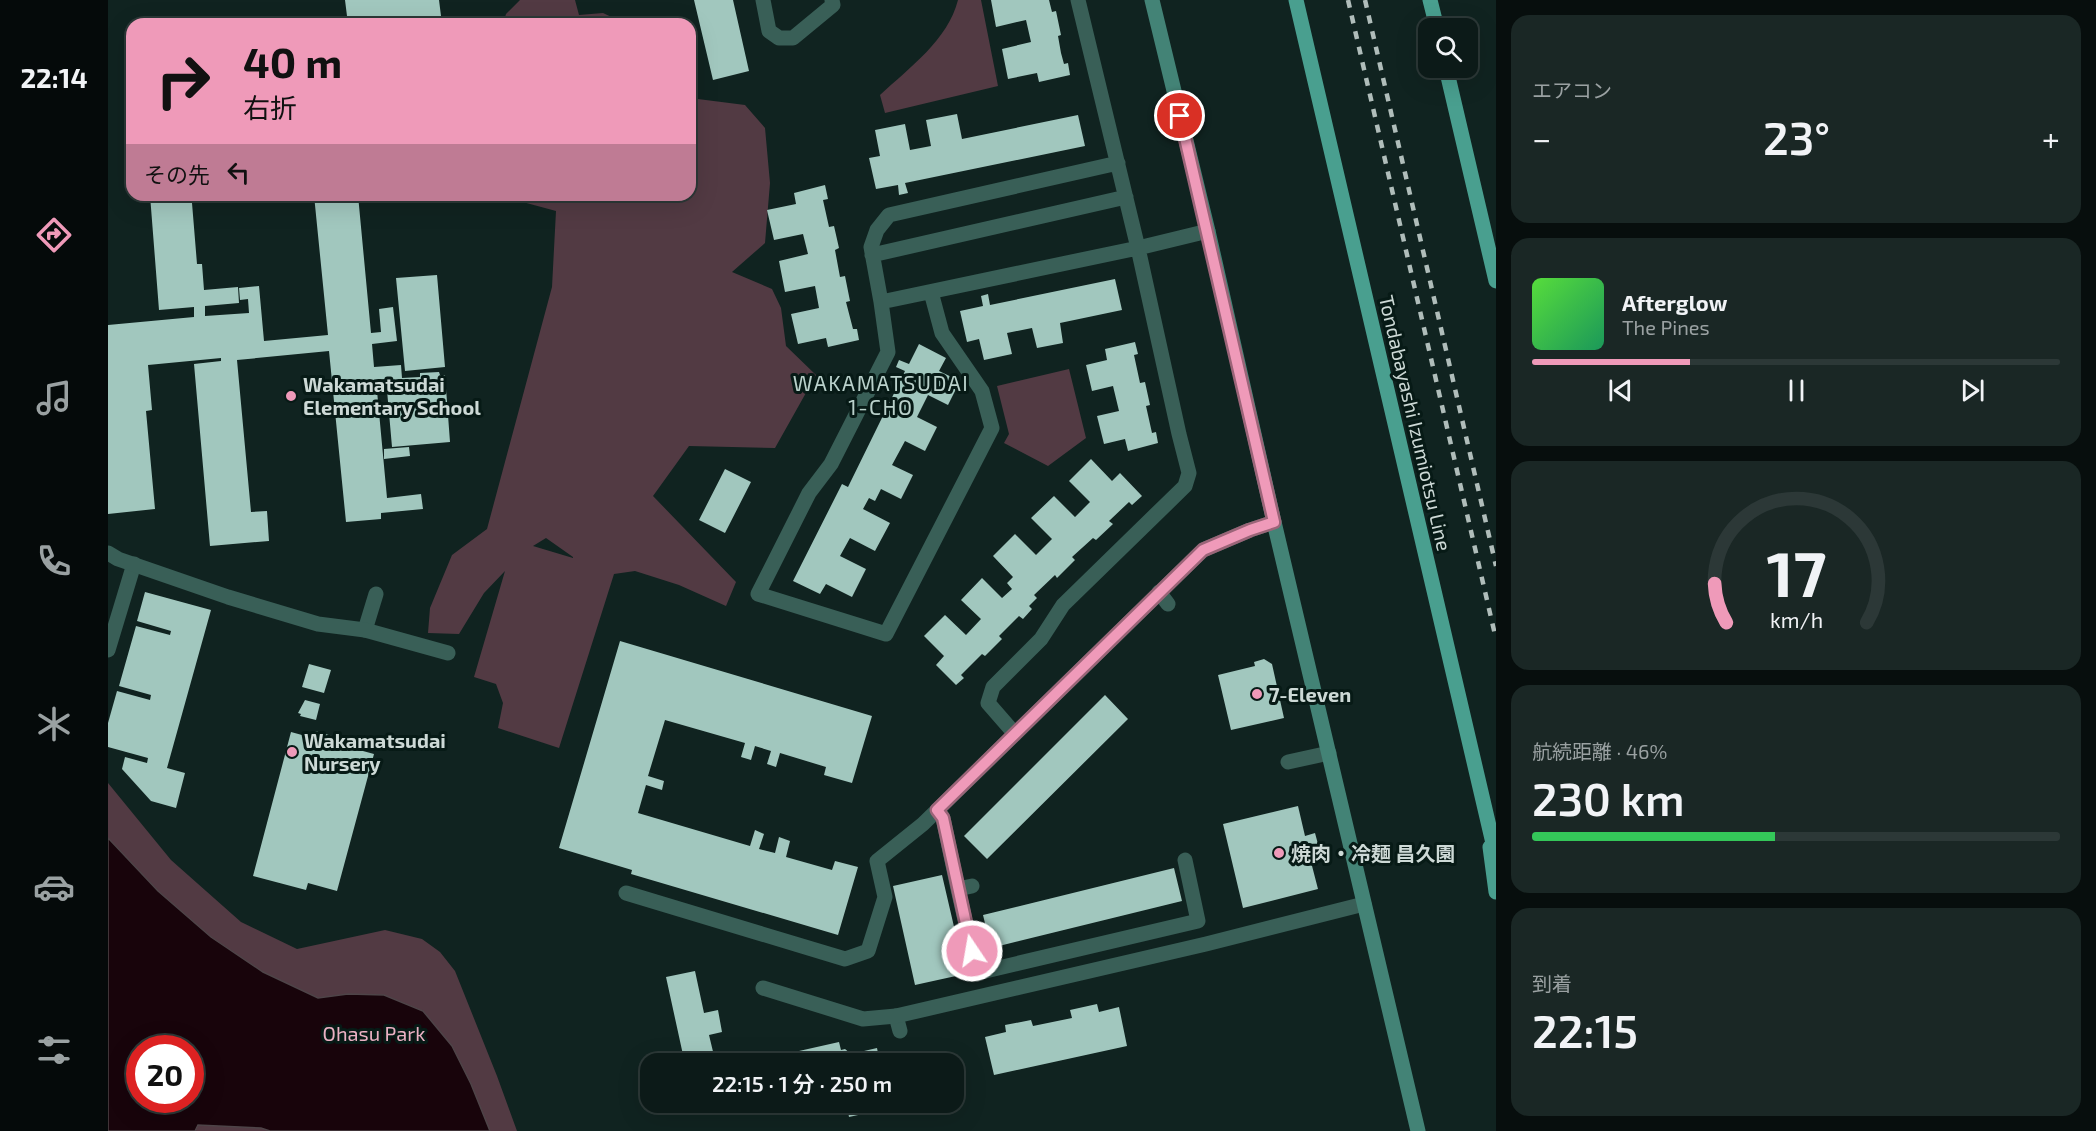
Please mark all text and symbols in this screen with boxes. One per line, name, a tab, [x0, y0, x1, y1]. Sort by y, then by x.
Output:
map controls	[1418, 18, 1478, 78]
button: search	[1418, 18, 1478, 78]
text: 40 m	[243, 36, 342, 86]
icon: right	[144, 42, 222, 120]
text: 22:14	[20, 61, 88, 93]
text: エアコン	[1532, 78, 1612, 102]
pin	[1154, 90, 1205, 141]
text: 右折	[243, 91, 297, 123]
icon: arrive	[1163, 99, 1196, 132]
text: 23°	[1763, 110, 1830, 164]
text: −	[1532, 118, 1551, 158]
text: +	[2042, 118, 2060, 158]
icon: left	[222, 156, 255, 189]
text: その先	[144, 161, 210, 187]
icon: directions	[33, 214, 75, 256]
text: Afterglow	[1622, 289, 1727, 315]
street label: Tondabayashi Izumiotsu Line	[1375, 293, 1457, 553]
text: The Pines	[1622, 315, 1710, 339]
district label: WAKAMATSUDAI 1-CHO	[793, 370, 969, 419]
place label: Wakamatsudai Elementary School	[303, 372, 481, 420]
icon: previous	[1604, 374, 1637, 407]
icon: pause	[1780, 374, 1813, 407]
icon: next	[1956, 374, 1989, 407]
icon: music	[33, 377, 75, 419]
marker: Wakamatsudai Elementary School	[284, 389, 298, 403]
text: 17	[1766, 535, 1826, 610]
icon: phone	[33, 540, 75, 582]
text: km/h	[1769, 607, 1823, 632]
place label: 7-Eleven	[1269, 682, 1351, 706]
marker: 7-Eleven	[1250, 687, 1264, 701]
icon: climate	[33, 703, 75, 745]
place label: Wakamatsudai Nursery	[304, 728, 446, 776]
text: 航続距離 · 46%	[1532, 739, 1667, 763]
marker: Wakamatsudai Nursery	[285, 745, 299, 759]
text: 230 km	[1532, 771, 1685, 825]
place label: 焼肉・冷麺 昌久園	[1291, 841, 1455, 865]
marker: 焼肉・冷麺 昌久園	[1272, 846, 1286, 860]
icon: car	[33, 866, 75, 908]
position arrow	[940, 919, 1004, 983]
text: 到着	[1532, 971, 1572, 995]
text: 22:15	[1532, 1003, 1638, 1057]
park label: Ohasu Park	[323, 1021, 425, 1045]
icon: filters	[33, 1029, 75, 1071]
speed limit sign: 20	[126, 1035, 204, 1113]
text: 22:15 · 1 分 · 250 m	[712, 1070, 892, 1096]

